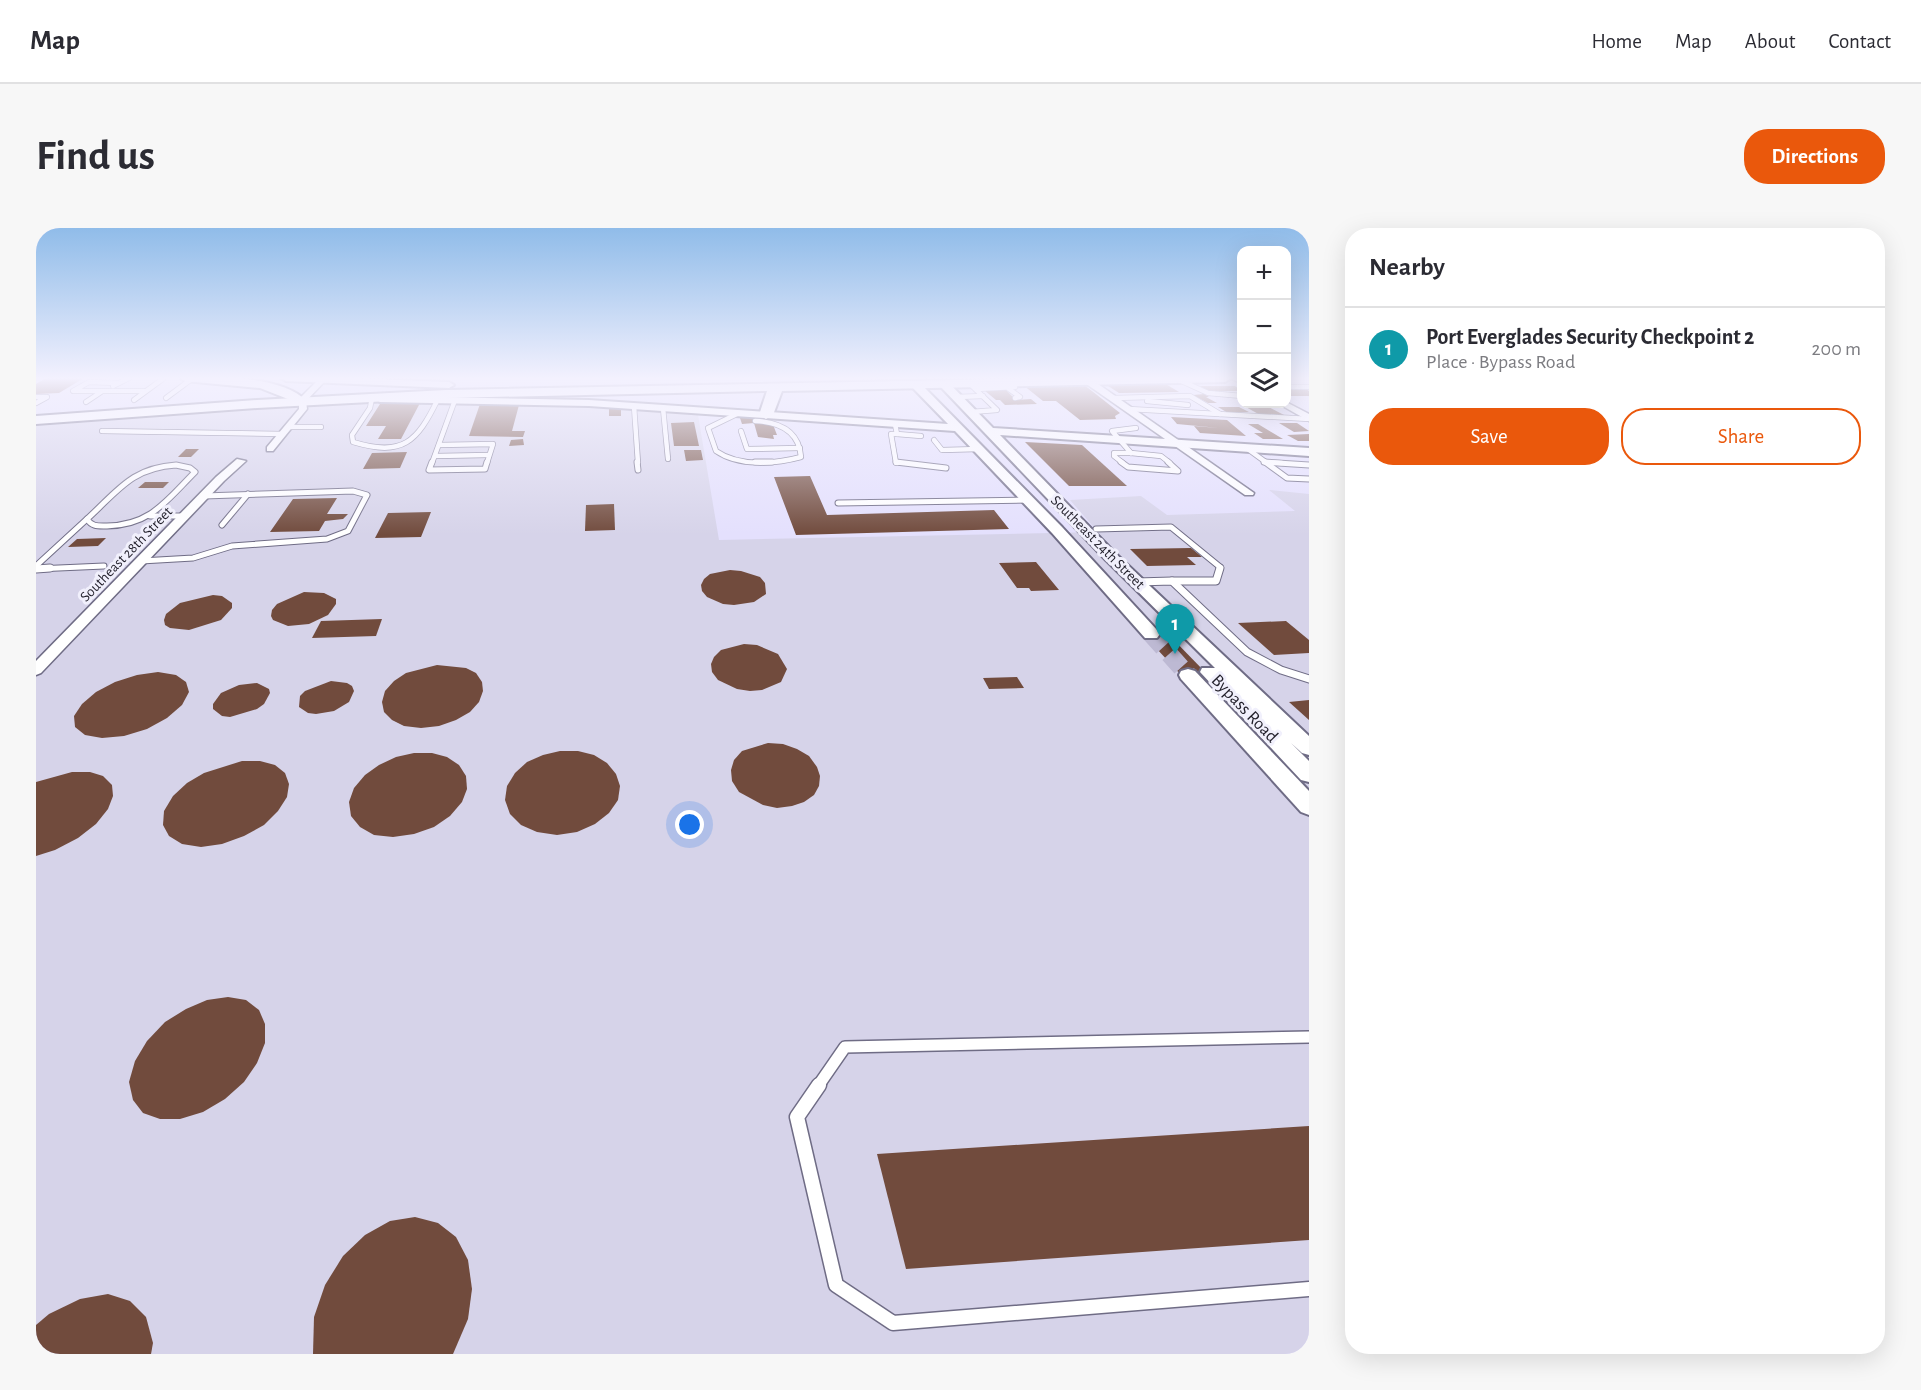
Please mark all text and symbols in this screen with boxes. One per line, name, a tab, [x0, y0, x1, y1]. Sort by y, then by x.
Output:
text: Map	[30, 27, 80, 55]
text: Home	[1591, 31, 1642, 52]
text: Map	[1675, 31, 1712, 52]
text: About	[1745, 31, 1795, 52]
text: Contact	[1828, 31, 1891, 52]
button: Directions	[1744, 129, 1885, 184]
text: Find us	[36, 135, 155, 177]
map controls	[1237, 246, 1291, 408]
button: +	[1237, 246, 1291, 300]
text: Nearby	[1369, 254, 1445, 280]
button: −	[1237, 300, 1291, 354]
text: Port Everglades Security Checkpoint 2	[1426, 326, 1754, 348]
text: 1	[1385, 339, 1392, 359]
text: 200 m	[1811, 339, 1861, 359]
text: Place · Bypass Road	[1426, 352, 1575, 372]
button: layers	[1237, 354, 1291, 408]
button: Save	[1369, 408, 1609, 465]
button: Share	[1621, 408, 1861, 465]
street label: Southeast 24th Street	[1048, 493, 1147, 592]
street label: Southeast 28th Street	[77, 504, 175, 605]
pin: 1	[1156, 604, 1194, 654]
street label: Bypass Road	[1208, 671, 1281, 746]
your location	[675, 810, 704, 839]

